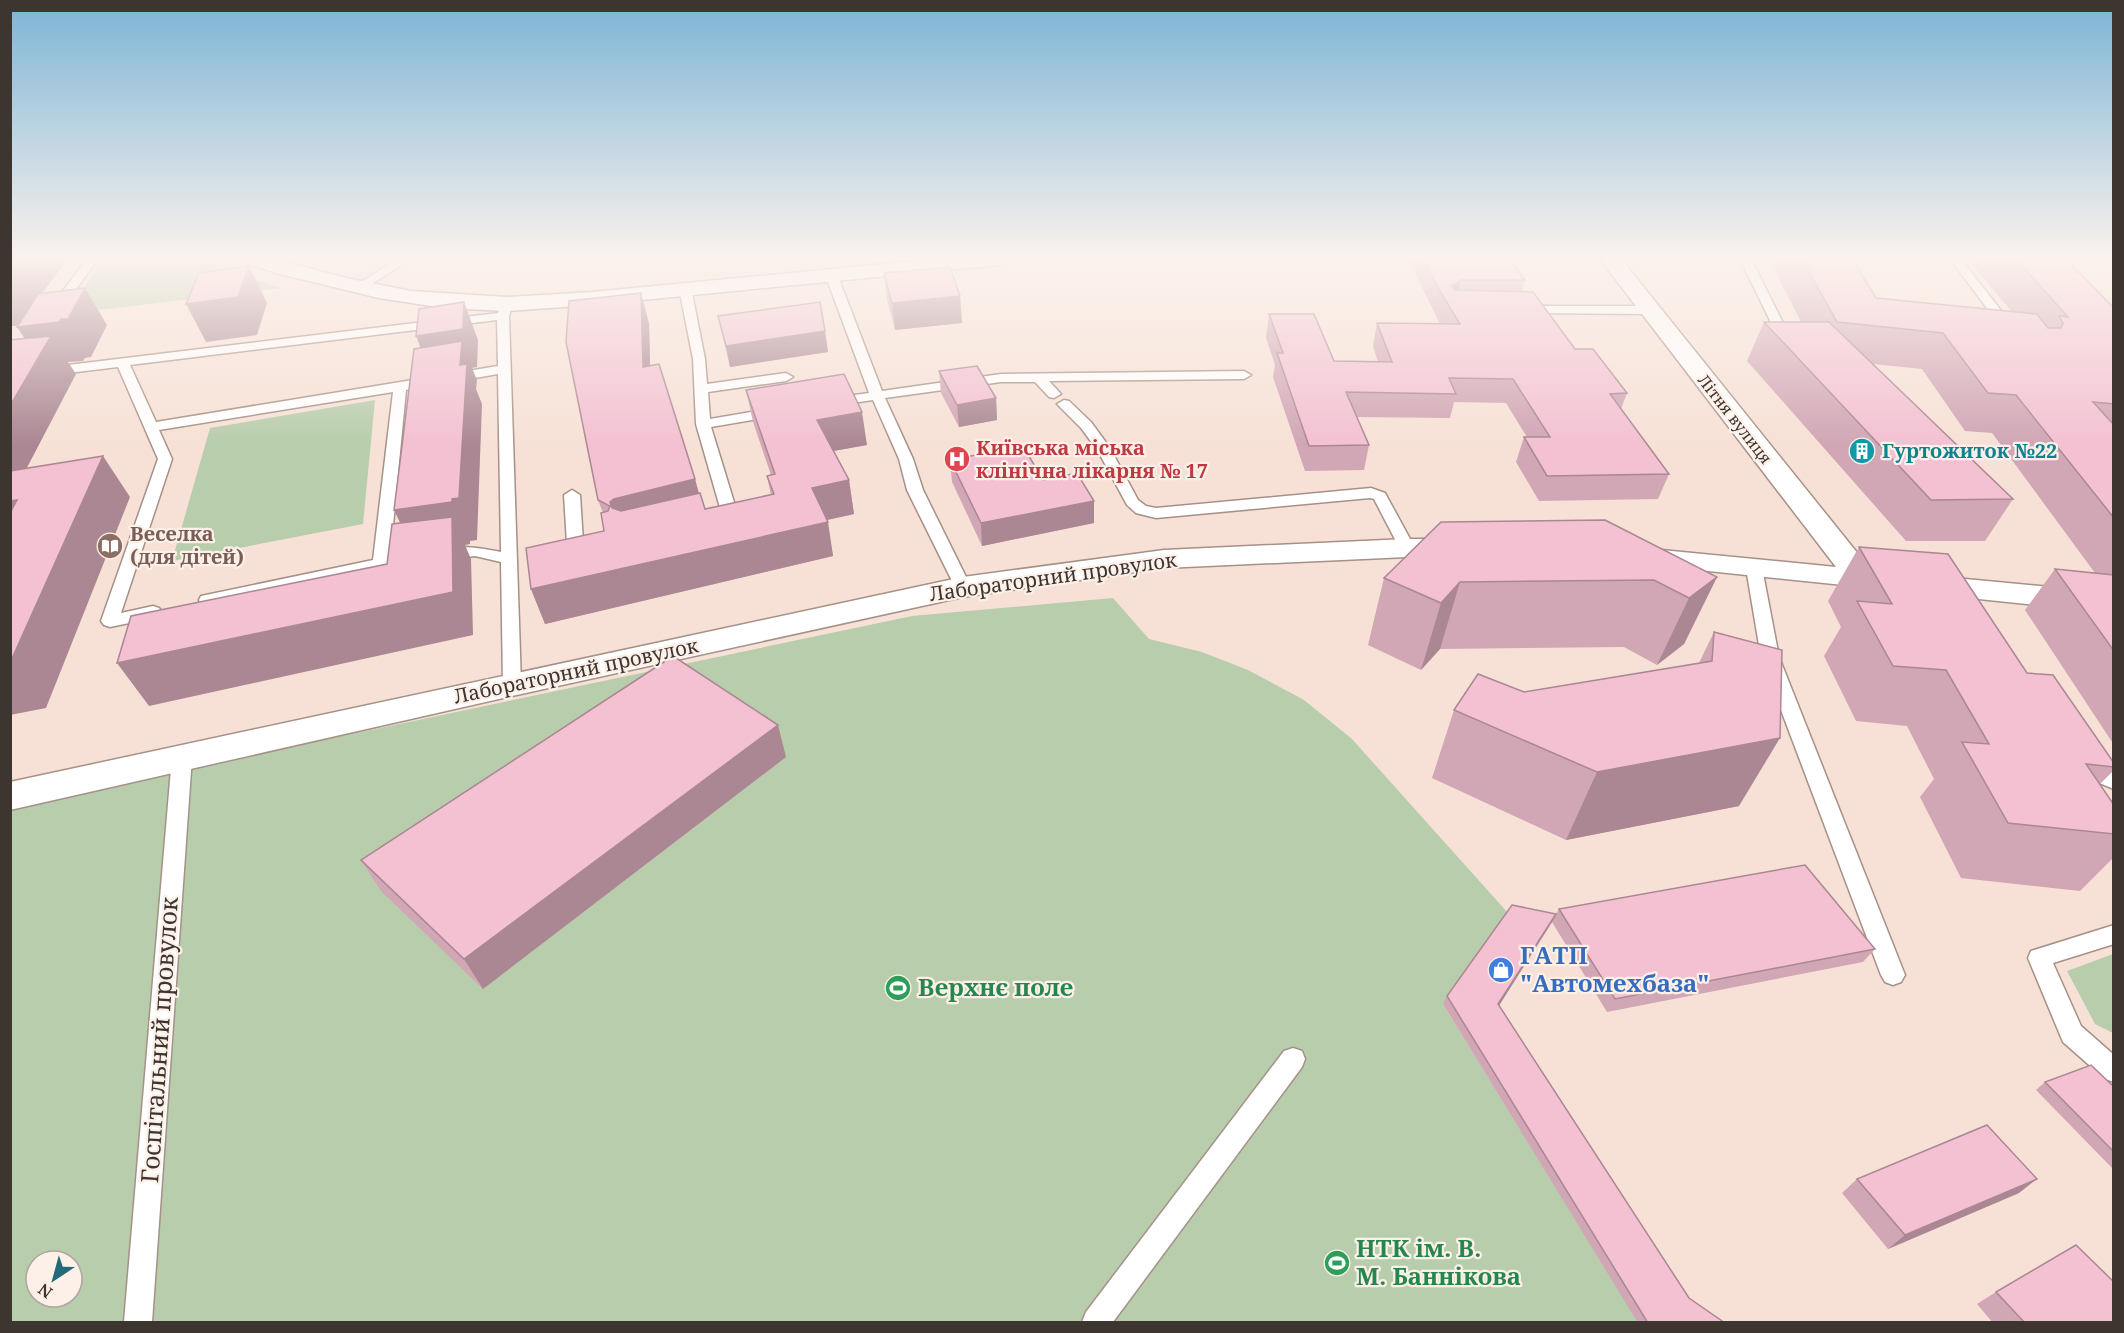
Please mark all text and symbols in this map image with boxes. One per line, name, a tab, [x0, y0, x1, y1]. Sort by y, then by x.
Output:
street label: Літня вулиця	[1693, 370, 1777, 468]
place label: Київська міська клінічна лікарня № 17	[976, 434, 1208, 484]
building icon: Гуртожиток №22	[1847, 436, 1877, 466]
place label: Гуртожиток №22	[1882, 437, 2057, 464]
hospital icon: Київська міська клінічна лікарня № 17	[942, 444, 972, 474]
place label: Веселка (для дітей)	[130, 520, 244, 570]
library icon: Веселка (для дітей)	[95, 531, 125, 561]
street label: Лабораторний провулок	[928, 546, 1178, 607]
street label: Лабораторний провулок	[451, 631, 701, 710]
street label: Госпітальний провулок	[132, 895, 185, 1184]
place label: ГАТП "Автомехбаза"	[1520, 938, 1710, 999]
shop icon: ГАТП "Автомехбаза"	[1486, 955, 1516, 985]
place label: Верхнє поле	[918, 970, 1073, 1003]
sports icon: Верхнє поле	[883, 973, 913, 1003]
place label: НТК ім. В. М. Баннікова	[1356, 1231, 1521, 1292]
sports icon: НТК ім. В. М. Баннікова	[1322, 1248, 1352, 1278]
north arrow	[24, 1249, 84, 1309]
text: N	[33, 1278, 57, 1304]

